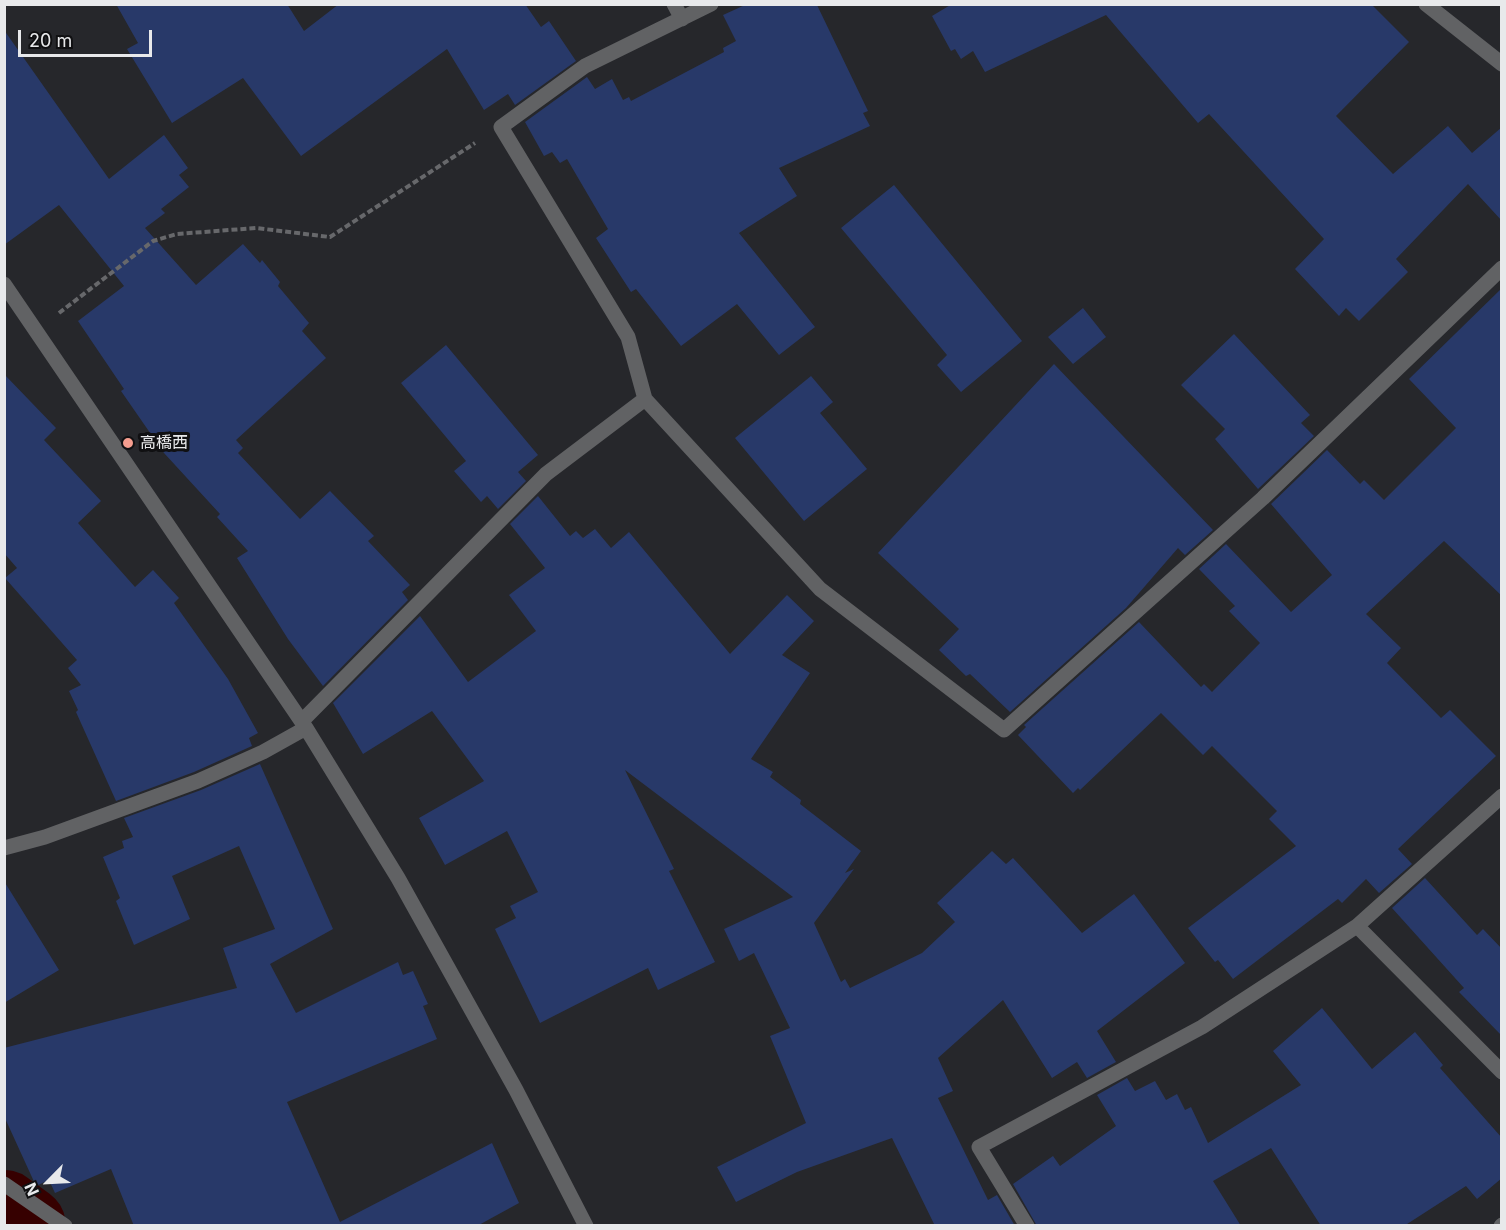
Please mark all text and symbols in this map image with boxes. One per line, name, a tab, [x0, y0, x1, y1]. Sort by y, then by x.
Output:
scale bar	[21, 18, 154, 56]
text: 20 m	[29, 30, 72, 51]
place label: 高橋西	[140, 433, 188, 453]
marker: 高橋西	[121, 436, 135, 450]
north arrow	[18, 1152, 78, 1212]
text: N	[20, 1180, 43, 1199]

